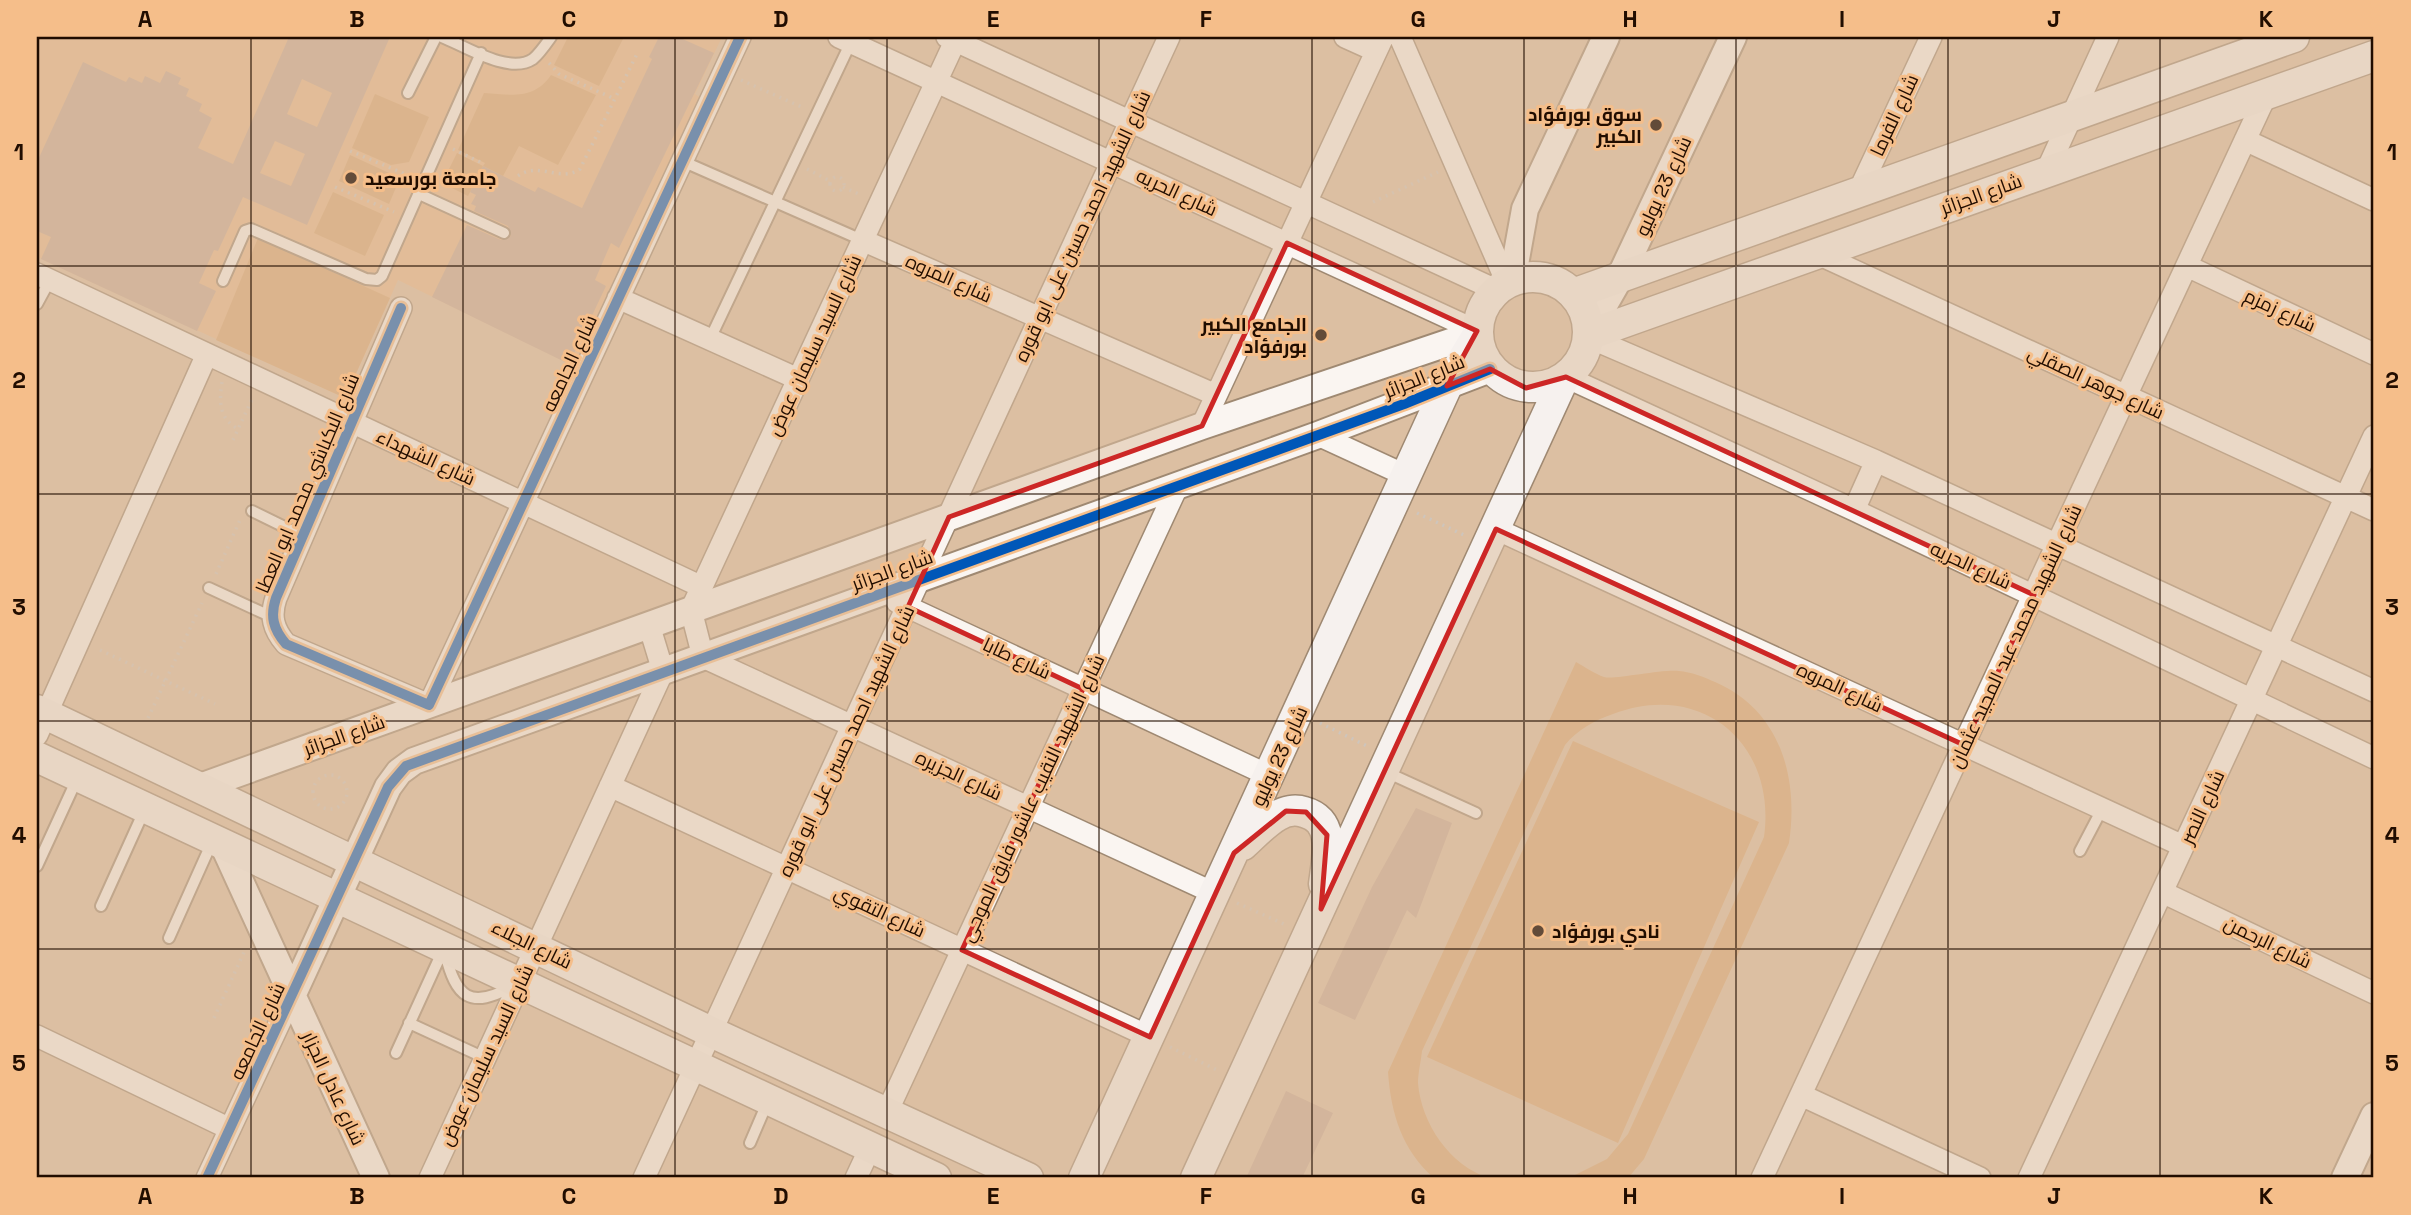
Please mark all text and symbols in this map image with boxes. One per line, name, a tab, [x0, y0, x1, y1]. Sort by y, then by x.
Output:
text: A	[138, 4, 153, 34]
text: B	[349, 4, 365, 34]
text: C	[562, 4, 576, 34]
text: D	[773, 4, 789, 34]
text: E	[987, 4, 999, 34]
text: F	[1200, 4, 1212, 34]
text: G	[1410, 4, 1426, 34]
text: H	[1622, 4, 1638, 34]
text: I	[1839, 4, 1845, 34]
text: J	[2047, 4, 2061, 34]
text: K	[2259, 4, 2274, 34]
street label: شارع الفرما	[1865, 70, 1925, 161]
street label: شارع الشهيد احمد حسين على ابو قوره	[1008, 87, 1157, 366]
place label: سوق بورفؤاد الكبير	[1528, 102, 1642, 149]
marker: سوق بورفؤاد الكبير	[1648, 117, 1664, 133]
street label: شارع 23 يوليو	[1629, 132, 1698, 241]
text: 1	[14, 137, 24, 167]
text: 1	[2387, 137, 2397, 167]
street label: شارع الحريه	[1132, 163, 1221, 223]
place label: جامعة بورسعيد	[365, 166, 496, 191]
street label: شارع الجزائر	[1936, 168, 2026, 222]
marker: جامعة بورسعيد	[343, 170, 359, 186]
street label: شارع المروه	[901, 248, 996, 309]
street label: شارع السيد سليمان عوض	[762, 251, 868, 440]
street label: شارع زمزم	[2239, 283, 2320, 339]
street label: شارع الجامعه	[536, 311, 604, 416]
place label: الجامع الكبير بورفؤاد	[1200, 312, 1307, 359]
marker: الجامع الكبير بورفؤاد	[1313, 327, 1329, 343]
street label: شارع جوهر الصقلي	[2023, 340, 2168, 427]
street label: شارع الجزائر	[1379, 349, 1469, 405]
text: 2	[12, 365, 26, 395]
text: 2	[2385, 365, 2399, 395]
street label: شارع البكباشي محمد ابو العطا	[250, 369, 367, 598]
street label: شارع الشهداء	[372, 424, 479, 492]
street label: شارع الشهيد محمد عبد المجيد عثمان	[1943, 500, 2089, 772]
street label: شارع الحريه	[1926, 536, 2015, 596]
street label: شارع الجزائر	[847, 544, 937, 598]
text: 3	[12, 592, 26, 622]
text: 3	[2385, 592, 2399, 622]
street label: شارع الشهيد احمد حسين على ابو قوره	[772, 602, 921, 881]
street label: شارع طابا	[978, 632, 1055, 686]
street label: شارع الشهيد النقيب عاشور فايق الموجي	[955, 650, 1112, 947]
street label: شارع المروه	[1792, 657, 1887, 719]
street label: شارع 23 يوليو	[1245, 702, 1314, 811]
street label: شارع الجزائر	[299, 709, 389, 763]
street label: شارع الجزيره	[911, 745, 1006, 807]
street label: شارع النصر	[2174, 766, 2231, 850]
text: 4	[12, 820, 27, 850]
text: 4	[2385, 820, 2400, 850]
street label: شارع التقوي	[829, 879, 929, 945]
street label: شارع الرحمن	[2219, 911, 2316, 975]
street label: شارع الجلاء	[487, 914, 576, 976]
place label: نادي بورفؤاد	[1552, 919, 1660, 947]
marker: نادي بورفؤاد	[1530, 923, 1546, 939]
street label: شارع السيد سليمان عوض	[434, 961, 540, 1150]
street label: شارع الجامعه	[224, 979, 292, 1084]
street label: شارع عادل الجزار	[295, 1026, 371, 1150]
text: 5	[12, 1048, 26, 1078]
text: 5	[2385, 1048, 2399, 1078]
text: A	[138, 1181, 153, 1211]
text: B	[349, 1181, 365, 1211]
text: C	[562, 1181, 576, 1211]
text: D	[773, 1181, 789, 1211]
text: E	[987, 1181, 999, 1211]
text: F	[1200, 1181, 1212, 1211]
text: G	[1410, 1181, 1426, 1211]
text: H	[1622, 1181, 1638, 1211]
text: I	[1839, 1181, 1845, 1211]
text: J	[2047, 1181, 2061, 1211]
text: K	[2259, 1181, 2274, 1211]

